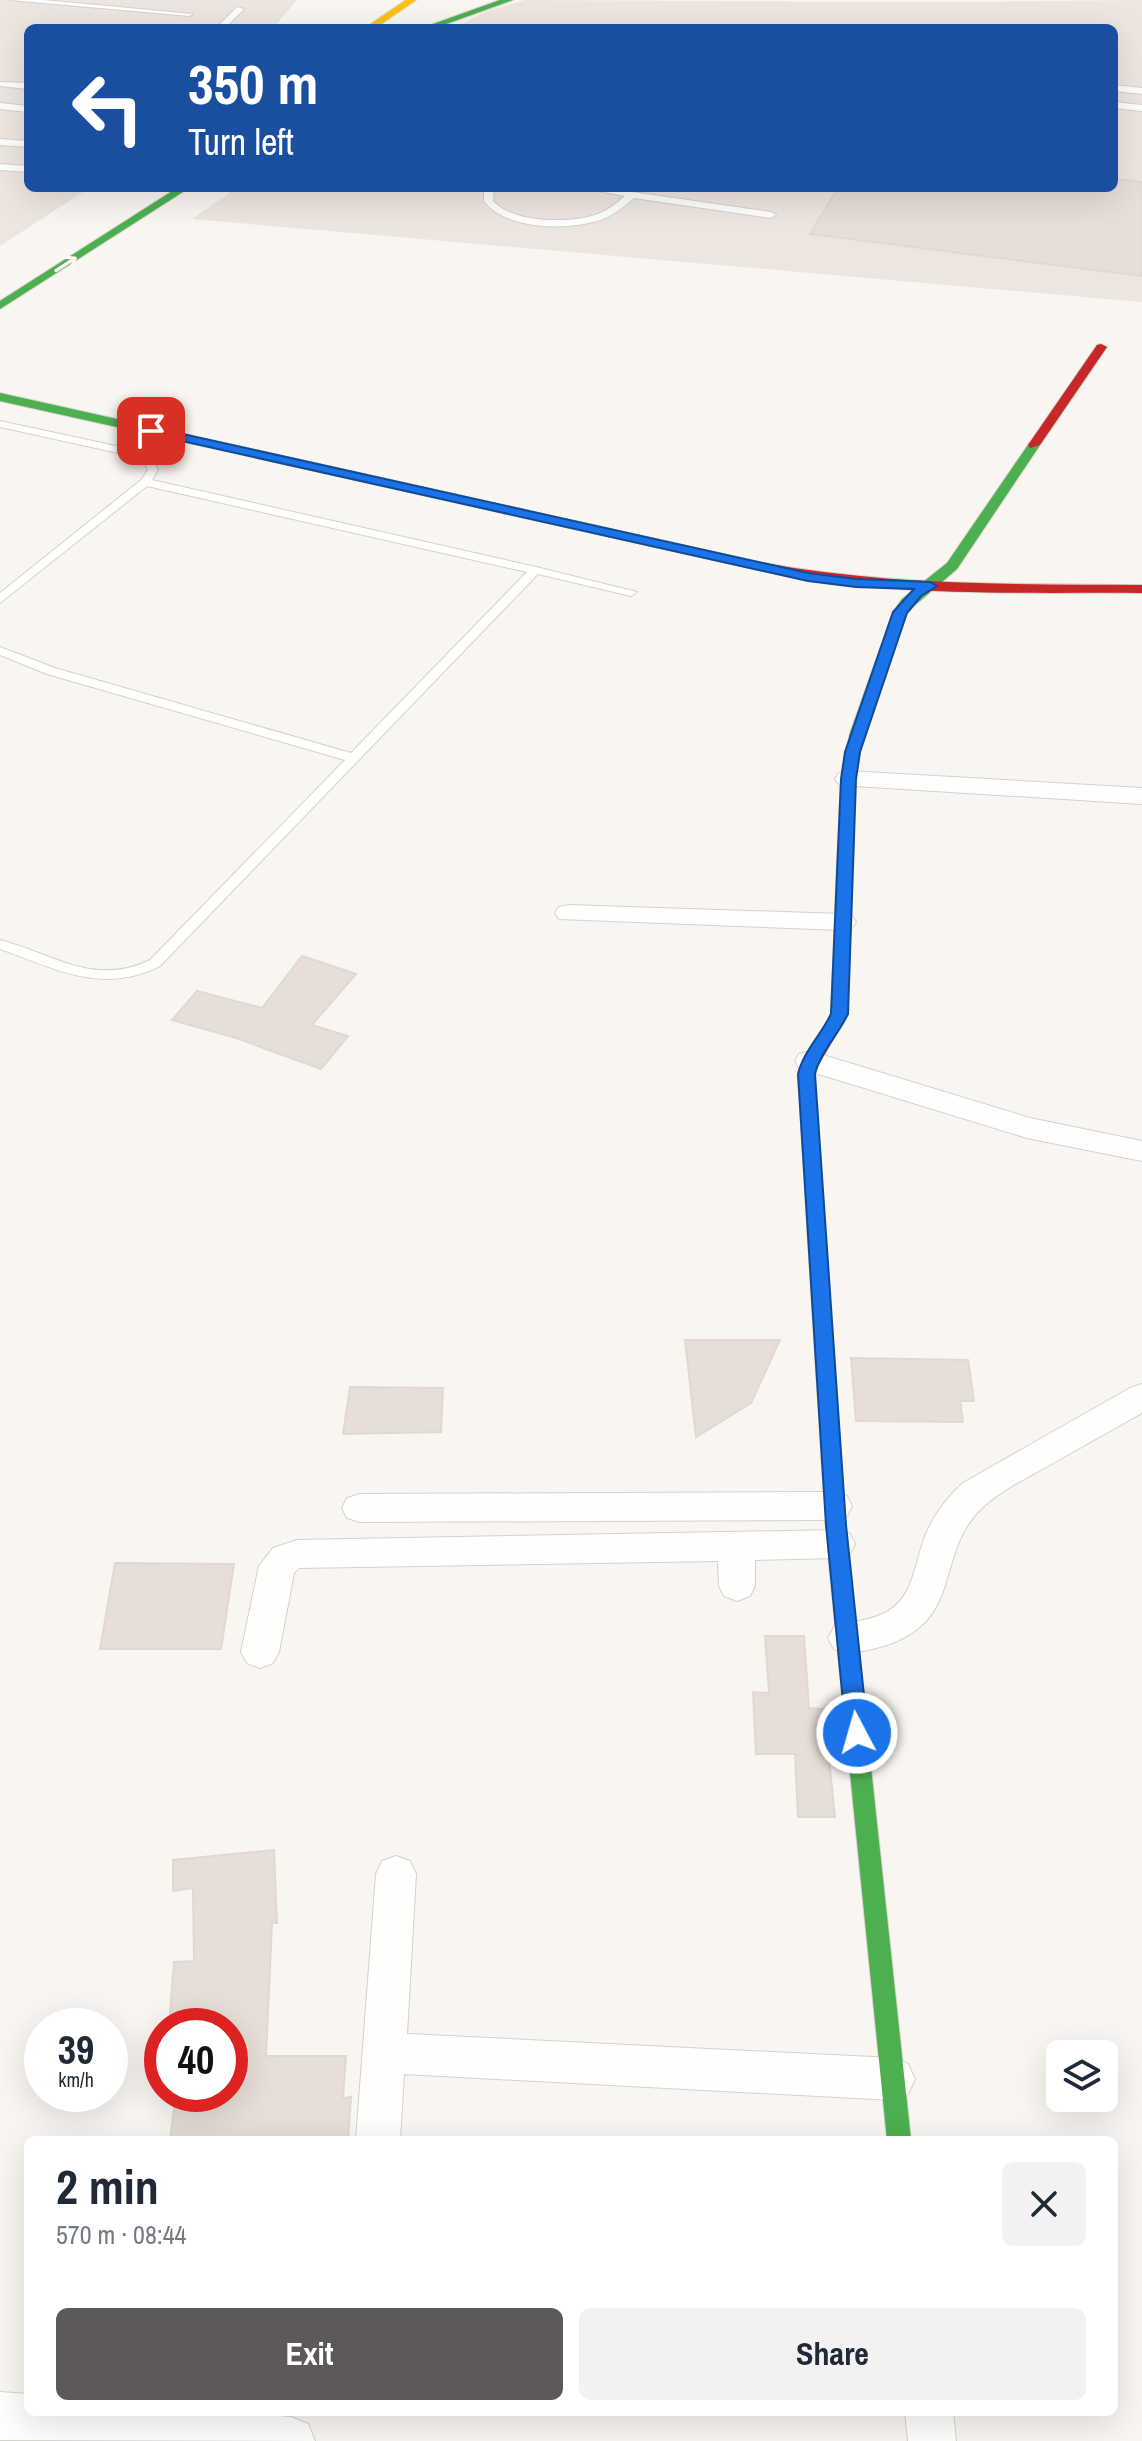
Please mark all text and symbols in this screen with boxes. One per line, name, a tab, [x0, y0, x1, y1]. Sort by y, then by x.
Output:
text: 350 m	[188, 46, 318, 121]
icon: left	[56, 56, 160, 160]
text: Turn left	[188, 118, 294, 166]
one-way arrow	[54, 255, 76, 272]
pin	[117, 397, 185, 465]
icon: arrive	[129, 409, 173, 453]
position arrow	[815, 1691, 899, 1775]
speed limit sign: 40	[144, 2008, 248, 2112]
text: 39	[58, 2023, 94, 2076]
map controls	[1046, 2040, 1118, 2112]
button: layers	[1046, 2040, 1118, 2112]
text: km/h	[58, 2066, 94, 2093]
text: 2 min	[56, 2154, 159, 2219]
button: close	[1002, 2162, 1086, 2246]
text: 570 m · 08:44	[56, 2217, 186, 2252]
button: Exit	[56, 2308, 563, 2400]
button: Share	[579, 2308, 1086, 2400]

